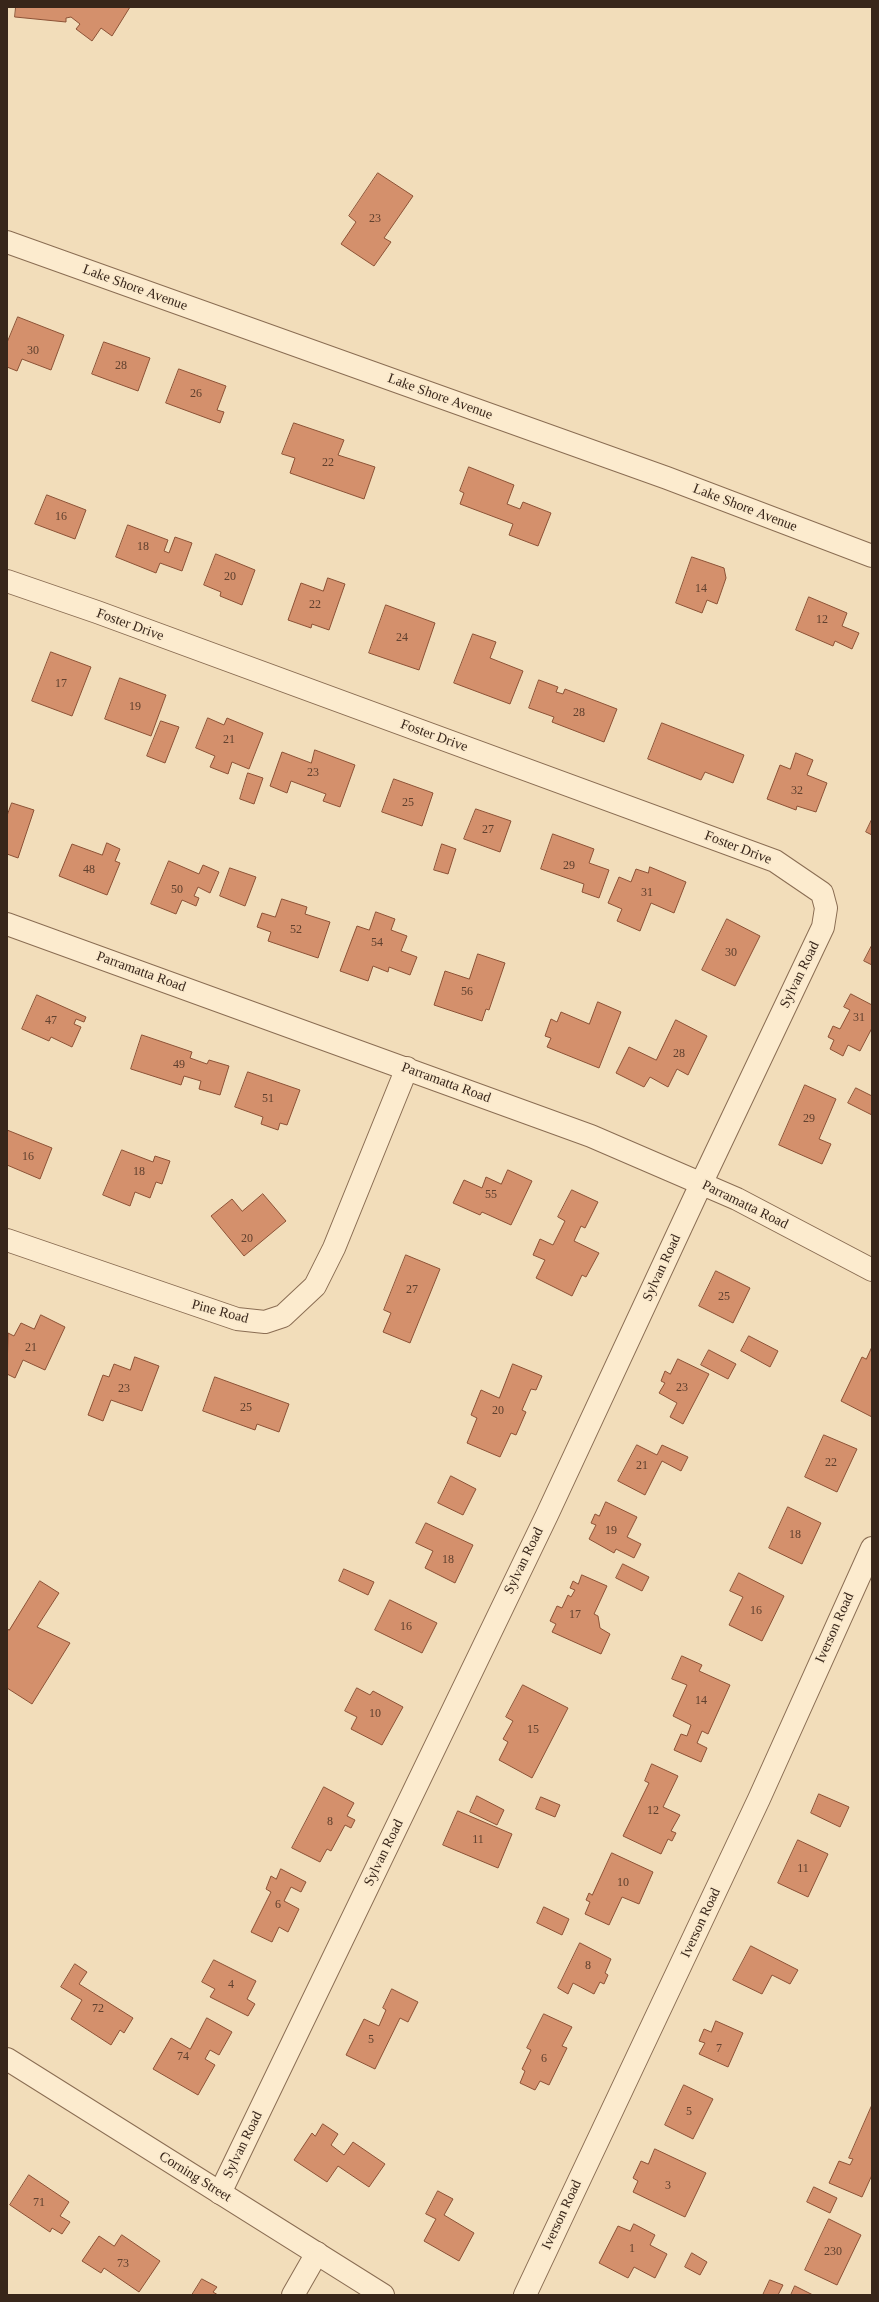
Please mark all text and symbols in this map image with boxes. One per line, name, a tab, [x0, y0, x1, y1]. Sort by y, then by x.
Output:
house number: 23	[369, 212, 381, 226]
street label: Lake Shore Avenue	[80, 261, 190, 315]
house number: 30	[27, 344, 39, 358]
house number: 28	[115, 359, 127, 373]
street label: Lake Shore Avenue	[385, 370, 495, 424]
house number: 26	[190, 387, 202, 401]
house number: 22	[322, 456, 334, 470]
street label: Lake Shore Avenue	[691, 480, 799, 536]
house number: 16	[55, 510, 67, 524]
house number: 18	[137, 540, 149, 554]
house number: 20	[224, 570, 236, 584]
house number: 14	[695, 582, 707, 596]
house number: 22	[309, 598, 321, 612]
street label: Foster Drive	[94, 605, 166, 645]
house number: 12	[816, 613, 828, 627]
house number: 24	[396, 631, 408, 645]
house number: 17	[55, 677, 67, 691]
house number: 19	[129, 700, 141, 714]
house number: 28	[573, 706, 585, 720]
street label: Foster Drive	[398, 716, 470, 756]
house number: 21	[223, 733, 235, 747]
house number: 23	[307, 766, 319, 780]
house number: 32	[791, 784, 803, 798]
house number: 25	[402, 796, 414, 810]
house number: 27	[482, 823, 494, 837]
street label: Foster Drive	[702, 828, 774, 868]
house number: 29	[563, 859, 575, 873]
house number: 48	[83, 863, 95, 877]
house number: 50	[171, 883, 183, 897]
house number: 31	[641, 886, 653, 900]
house number: 52	[290, 923, 302, 937]
house number: 54	[371, 936, 383, 950]
street label: Sylvan Road	[777, 939, 823, 1011]
house number: 30	[725, 946, 737, 960]
street label: Parramatta Road	[94, 948, 188, 996]
house number: 56	[461, 985, 473, 999]
house number: 31	[853, 1011, 865, 1025]
house number: 47	[45, 1014, 57, 1028]
house number: 28	[673, 1047, 685, 1061]
house number: 49	[173, 1058, 185, 1072]
street label: Parramatta Road	[399, 1059, 493, 1107]
house number: 51	[262, 1092, 274, 1106]
house number: 29	[803, 1112, 815, 1126]
house number: 16	[22, 1150, 34, 1164]
house number: 18	[133, 1165, 145, 1179]
street label: Parramatta Road	[699, 1177, 791, 1233]
house number: 55	[485, 1188, 497, 1202]
house number: 20	[241, 1232, 253, 1246]
street label: Sylvan Road	[639, 1232, 685, 1304]
house number: 27	[406, 1283, 418, 1297]
house number: 25	[718, 1290, 730, 1304]
street label: Pine Road	[190, 1296, 250, 1328]
house number: 21	[25, 1341, 37, 1355]
house number: 23	[676, 1381, 688, 1395]
house number: 23	[118, 1382, 130, 1396]
house number: 25	[240, 1401, 252, 1415]
house number: 20	[492, 1404, 504, 1418]
house number: 22	[825, 1456, 837, 1470]
house number: 21	[636, 1459, 648, 1473]
house number: 19	[605, 1524, 617, 1538]
street label: Sylvan Road	[501, 1525, 547, 1597]
house number: 18	[789, 1528, 801, 1542]
house number: 18	[442, 1553, 454, 1567]
street label: Iverson Road	[812, 1590, 858, 1666]
house number: 16	[750, 1604, 762, 1618]
house number: 17	[569, 1608, 581, 1622]
house number: 16	[400, 1620, 412, 1634]
house number: 14	[695, 1694, 707, 1708]
house number: 10	[369, 1707, 381, 1721]
house number: 15	[527, 1723, 539, 1737]
house number: 12	[647, 1804, 659, 1818]
house number: 8	[327, 1815, 333, 1829]
street label: Sylvan Road	[361, 1817, 407, 1889]
house number: 11	[472, 1833, 484, 1847]
house number: 11	[797, 1862, 809, 1876]
house number: 10	[617, 1876, 629, 1890]
street label: Iverson Road	[678, 1885, 724, 1961]
house number: 6	[275, 1898, 281, 1912]
house number: 8	[585, 1959, 591, 1973]
house number: 4	[228, 1978, 234, 1992]
house number: 72	[92, 2002, 104, 2016]
house number: 5	[368, 2033, 374, 2047]
house number: 7	[716, 2042, 722, 2056]
house number: 74	[177, 2050, 189, 2064]
house number: 6	[541, 2052, 547, 2066]
house number: 5	[686, 2105, 692, 2119]
street label: Sylvan Road	[220, 2109, 266, 2181]
street label: Corning Street	[156, 2148, 234, 2206]
street label: Iverson Road	[539, 2177, 585, 2253]
house number: 3	[665, 2179, 671, 2193]
house number: 71	[33, 2196, 45, 2210]
house number: 1	[629, 2242, 635, 2256]
house number: 230	[824, 2245, 842, 2259]
house number: 73	[117, 2257, 129, 2271]

